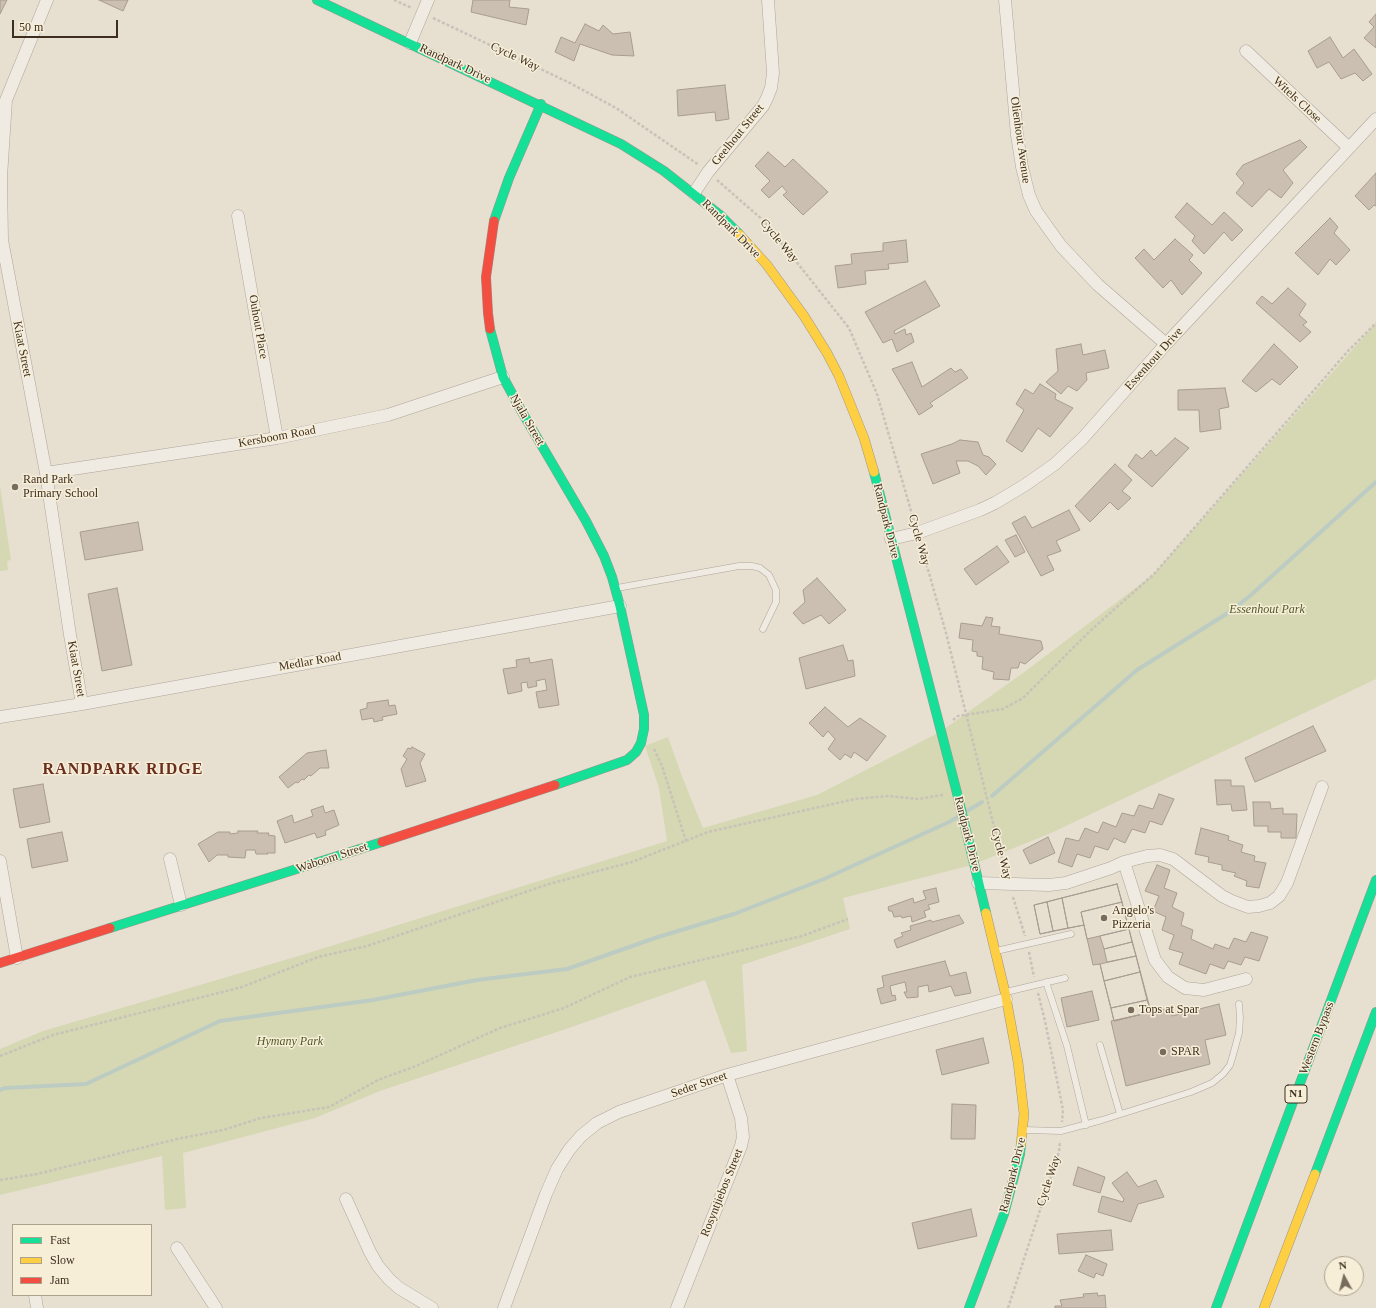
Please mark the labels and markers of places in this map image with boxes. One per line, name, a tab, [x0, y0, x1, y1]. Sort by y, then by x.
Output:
place label: Rand Park Primary School	[23, 473, 98, 501]
marker: Rand Park Primary School	[10, 482, 20, 492]
place label: Angelo's Pizzeria	[1112, 904, 1154, 932]
marker: Angelo's Pizzeria	[1099, 913, 1109, 923]
place label: Tops at Spar	[1139, 1003, 1199, 1017]
marker: Tops at Spar	[1126, 1005, 1136, 1015]
place label: SPAR	[1171, 1045, 1200, 1059]
marker: SPAR	[1158, 1047, 1168, 1057]

